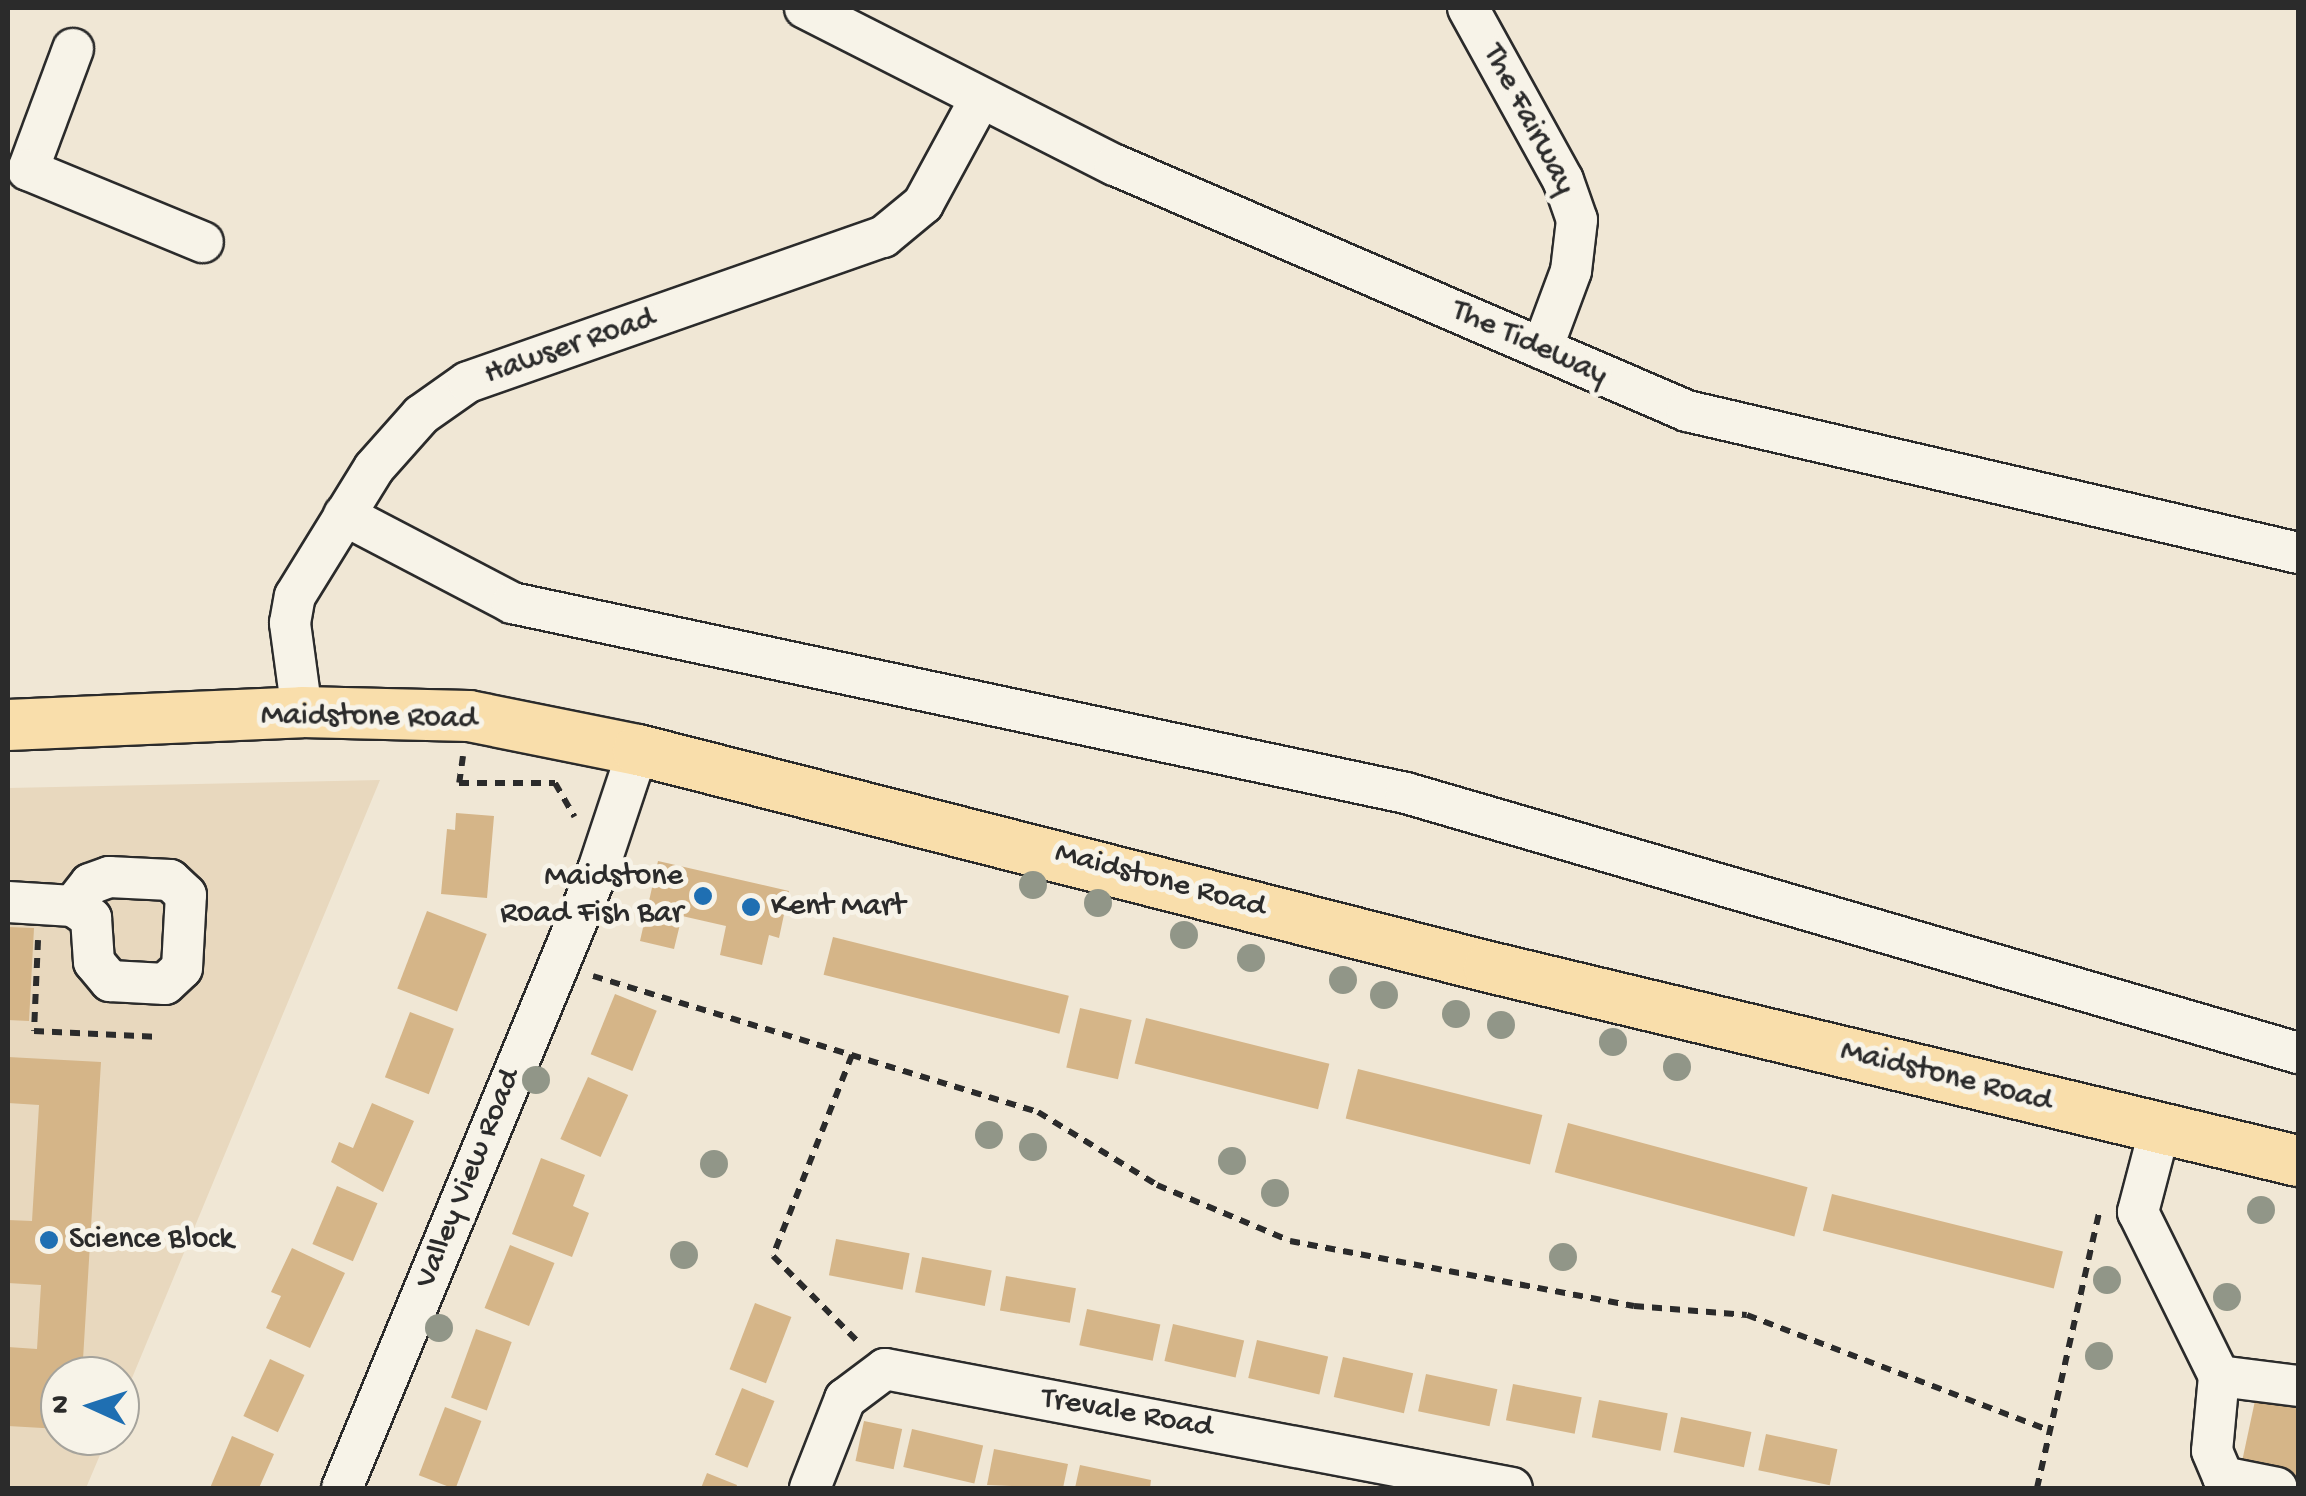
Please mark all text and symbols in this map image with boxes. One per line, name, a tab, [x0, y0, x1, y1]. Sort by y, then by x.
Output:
street label: The Fairway	[1472, 38, 1584, 202]
street label: The Tideway	[1445, 293, 1613, 395]
street label: Hawser Road	[480, 300, 660, 394]
street label: Maidstone Road	[261, 697, 477, 739]
street label: Maidstone Road	[1051, 834, 1269, 928]
place label: Maidstone Road Fish Bar	[500, 859, 683, 934]
marker: Maidstone Road Fish Bar	[692, 885, 714, 907]
place label: Kent Mart	[771, 888, 905, 926]
marker: Kent Mart	[740, 896, 762, 918]
street label: Maidstone Road	[1836, 1032, 2056, 1122]
street label: Valley View Road	[408, 1064, 530, 1294]
place label: Science Block	[69, 1221, 234, 1259]
marker: Science Block	[38, 1229, 60, 1251]
north arrow	[40, 1356, 140, 1456]
street label: Trevale Road	[1038, 1380, 1216, 1448]
text: N	[45, 1395, 78, 1415]

